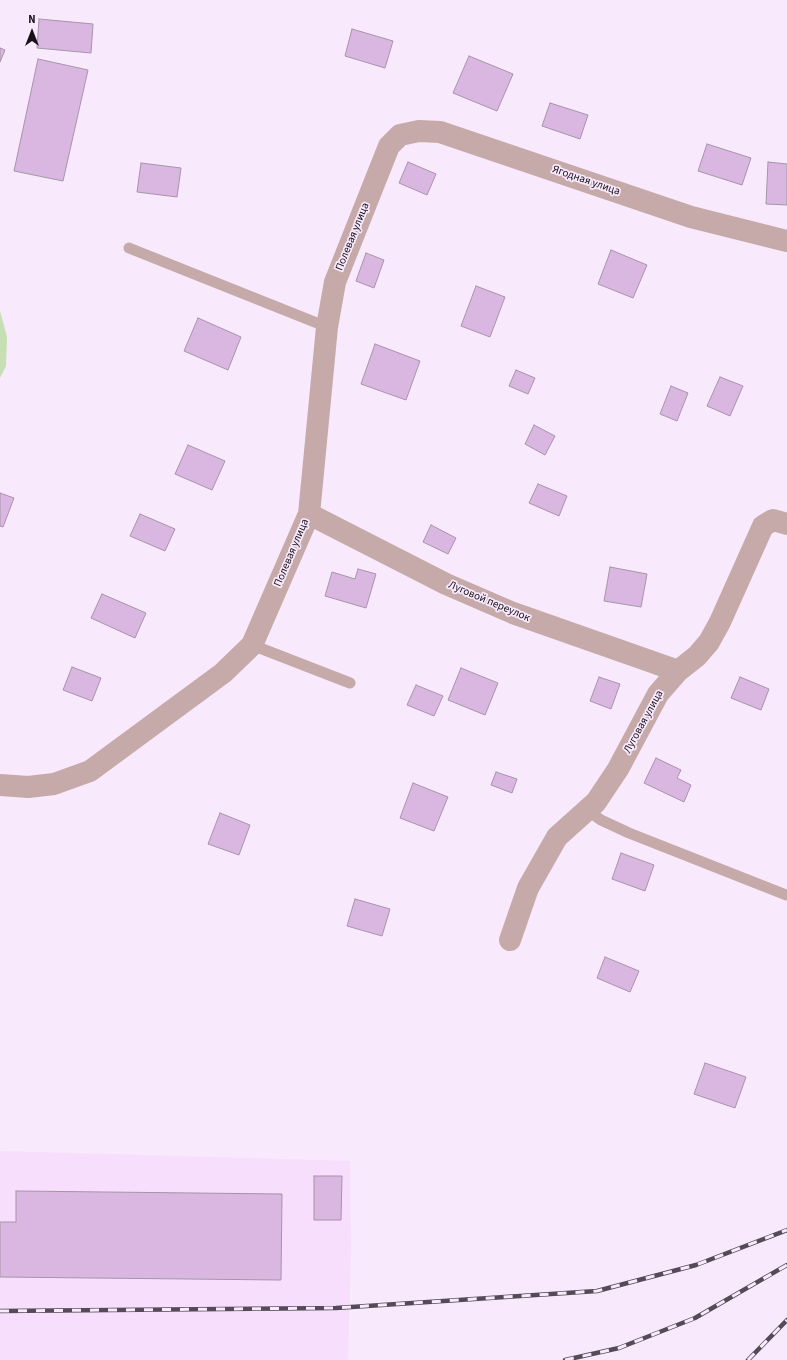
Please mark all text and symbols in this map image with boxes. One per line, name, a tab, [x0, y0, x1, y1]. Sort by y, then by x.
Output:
north arrow	[12, 12, 52, 52]
text: N	[28, 12, 36, 27]
street label: Ягодная улица	[550, 163, 622, 199]
street label: Полевая улица	[333, 201, 373, 273]
street label: Полевая улица	[272, 517, 312, 589]
street label: Луговой переулок	[446, 579, 532, 625]
street label: Луговая улица	[621, 688, 667, 756]

